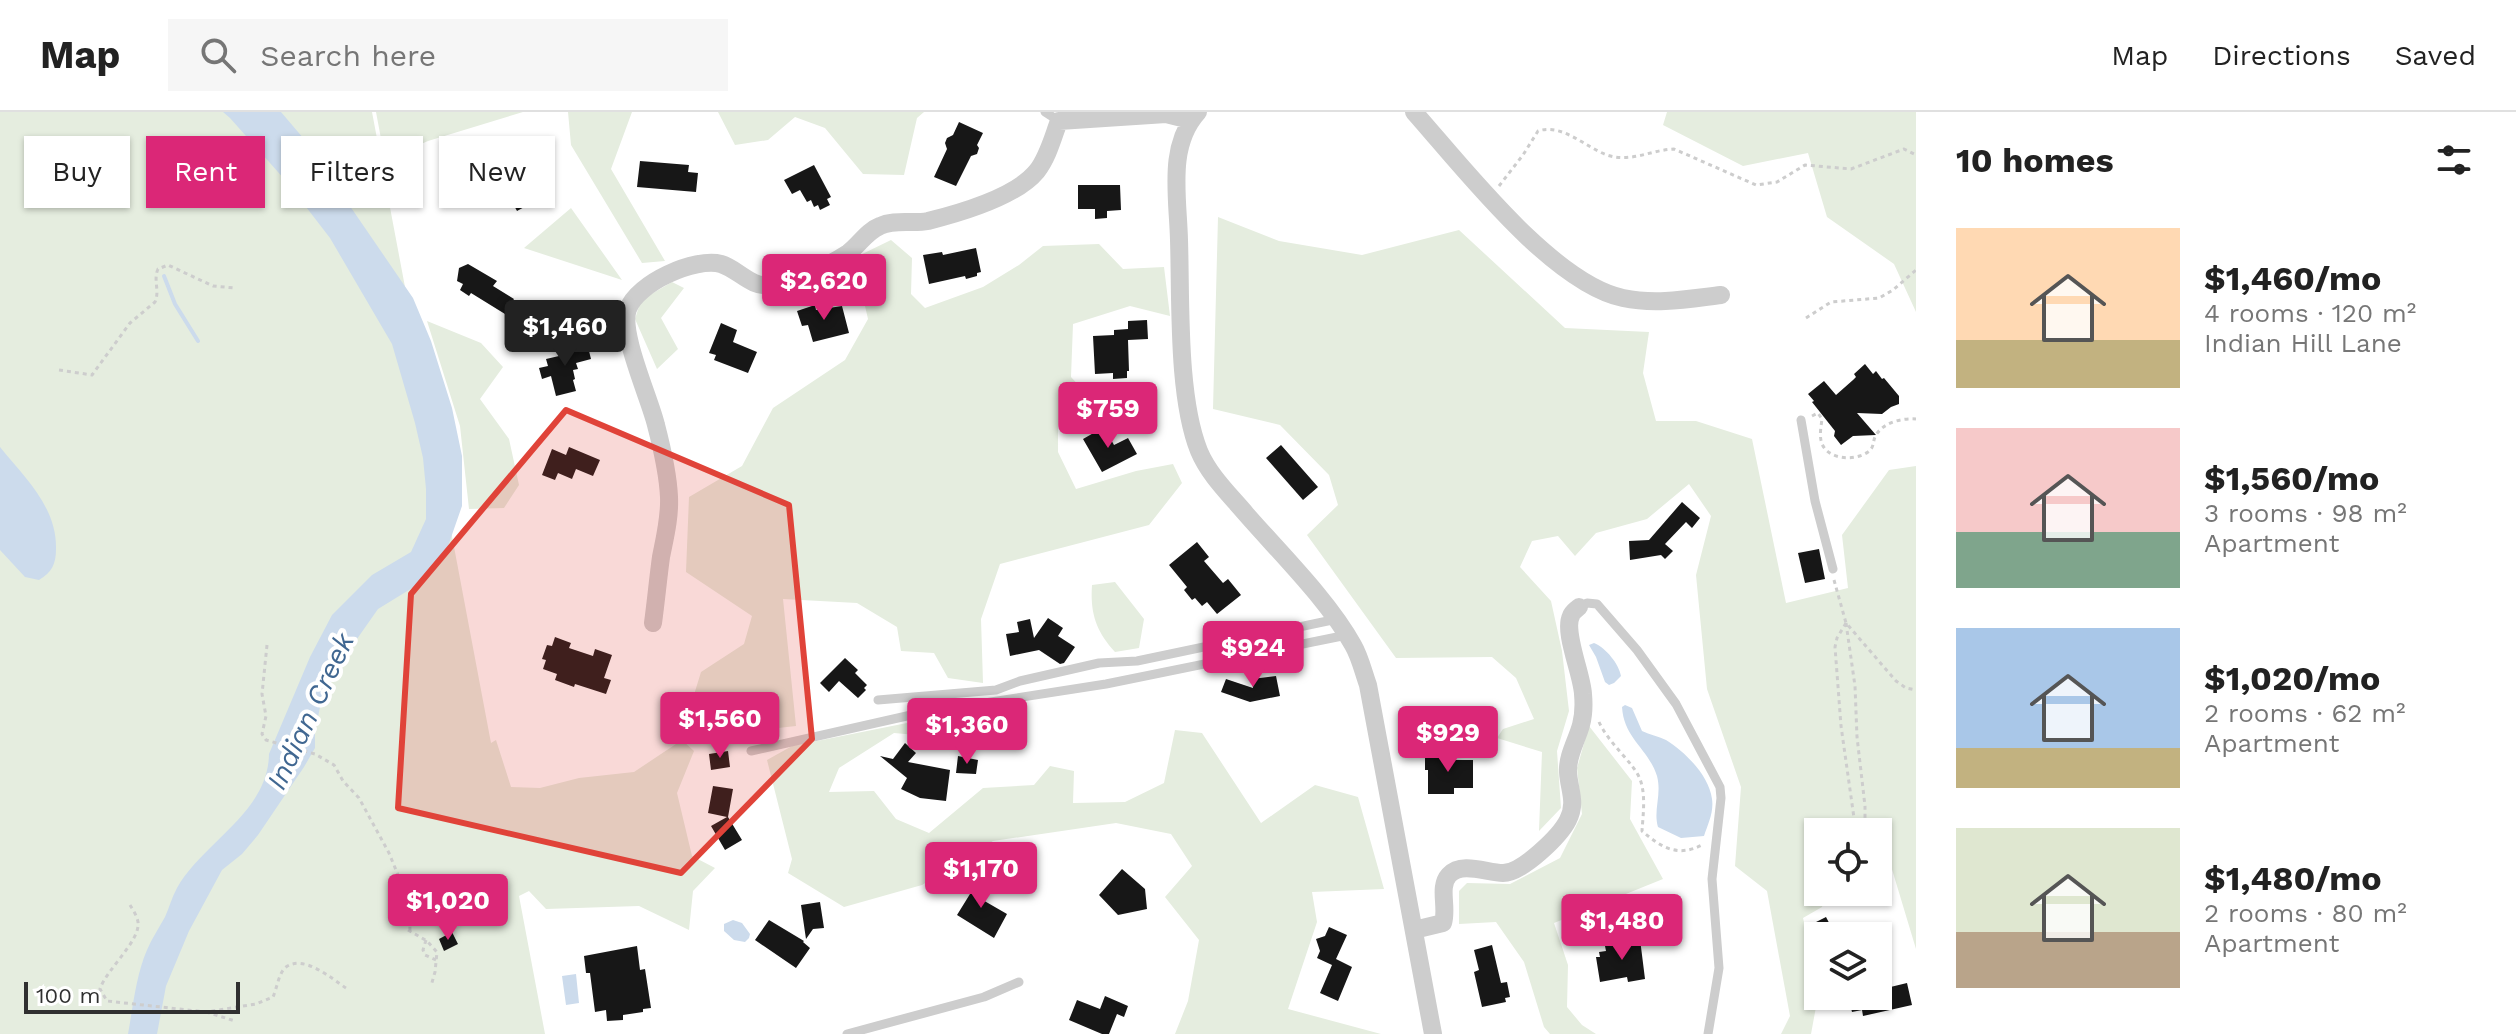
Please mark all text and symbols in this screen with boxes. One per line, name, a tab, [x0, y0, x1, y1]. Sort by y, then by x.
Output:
search box	[168, 19, 728, 91]
text: Map	[40, 33, 120, 77]
icon: search	[196, 33, 240, 77]
text: Search here	[260, 38, 436, 73]
text: Map	[2111, 39, 2168, 72]
text: Directions	[2212, 39, 2351, 72]
text: Saved	[2395, 39, 2476, 72]
chip: Buy	[24, 136, 130, 208]
chip: Rent	[146, 136, 265, 208]
chip: Filters	[281, 136, 423, 208]
chip: New	[439, 136, 555, 208]
icon: filters	[2432, 138, 2476, 182]
text: 10 homes	[1956, 140, 2114, 180]
pin: $2,620	[759, 254, 889, 322]
text: $1,460/mo	[2204, 258, 2381, 298]
icon: home	[2020, 260, 2116, 356]
text: $2,620	[780, 265, 868, 295]
text: 4 rooms · 120 m²	[2204, 298, 2416, 328]
pin: $1,460	[500, 300, 630, 368]
text: $1,460	[523, 311, 607, 341]
text: Indian Hill Lane	[2204, 328, 2402, 358]
pin: $759	[1061, 382, 1155, 450]
text: $759	[1076, 393, 1140, 423]
text: $1,560/mo	[2204, 458, 2379, 498]
icon: home	[2020, 460, 2116, 556]
text: 3 rooms · 98 m²	[2204, 498, 2407, 528]
text: Apartment	[2204, 528, 2340, 558]
pin: $924	[1206, 621, 1300, 689]
water label: Indian Creek	[260, 627, 361, 795]
text: $924	[1221, 632, 1285, 662]
text: $1,020/mo	[2204, 658, 2380, 698]
icon: home	[2020, 660, 2116, 756]
pin: $1,560	[655, 692, 785, 760]
pin: $1,360	[902, 698, 1032, 766]
text: 2 rooms · 62 m²	[2204, 698, 2406, 728]
text: $1,560	[678, 703, 762, 733]
pin: $929	[1401, 706, 1495, 774]
text: $1,360	[925, 709, 1009, 739]
text: $929	[1416, 717, 1480, 747]
text: Apartment	[2204, 728, 2340, 758]
map controls	[1804, 818, 1892, 1010]
button: locate	[1804, 818, 1892, 906]
pin: $1,170	[916, 842, 1046, 910]
text: $1,170	[943, 853, 1019, 883]
text: $1,480/mo	[2204, 858, 2382, 898]
icon: home	[2020, 860, 2116, 956]
pin: $1,020	[383, 874, 513, 942]
text: $1,020	[406, 885, 490, 915]
pin: $1,480	[1557, 894, 1687, 962]
text: 2 rooms · 80 m²	[2204, 898, 2407, 928]
text: $1,480	[1579, 905, 1665, 935]
button: layers	[1804, 922, 1892, 1010]
text: Apartment	[2204, 928, 2340, 958]
scale bar	[24, 978, 240, 1014]
text: 100 m	[36, 983, 100, 1008]

